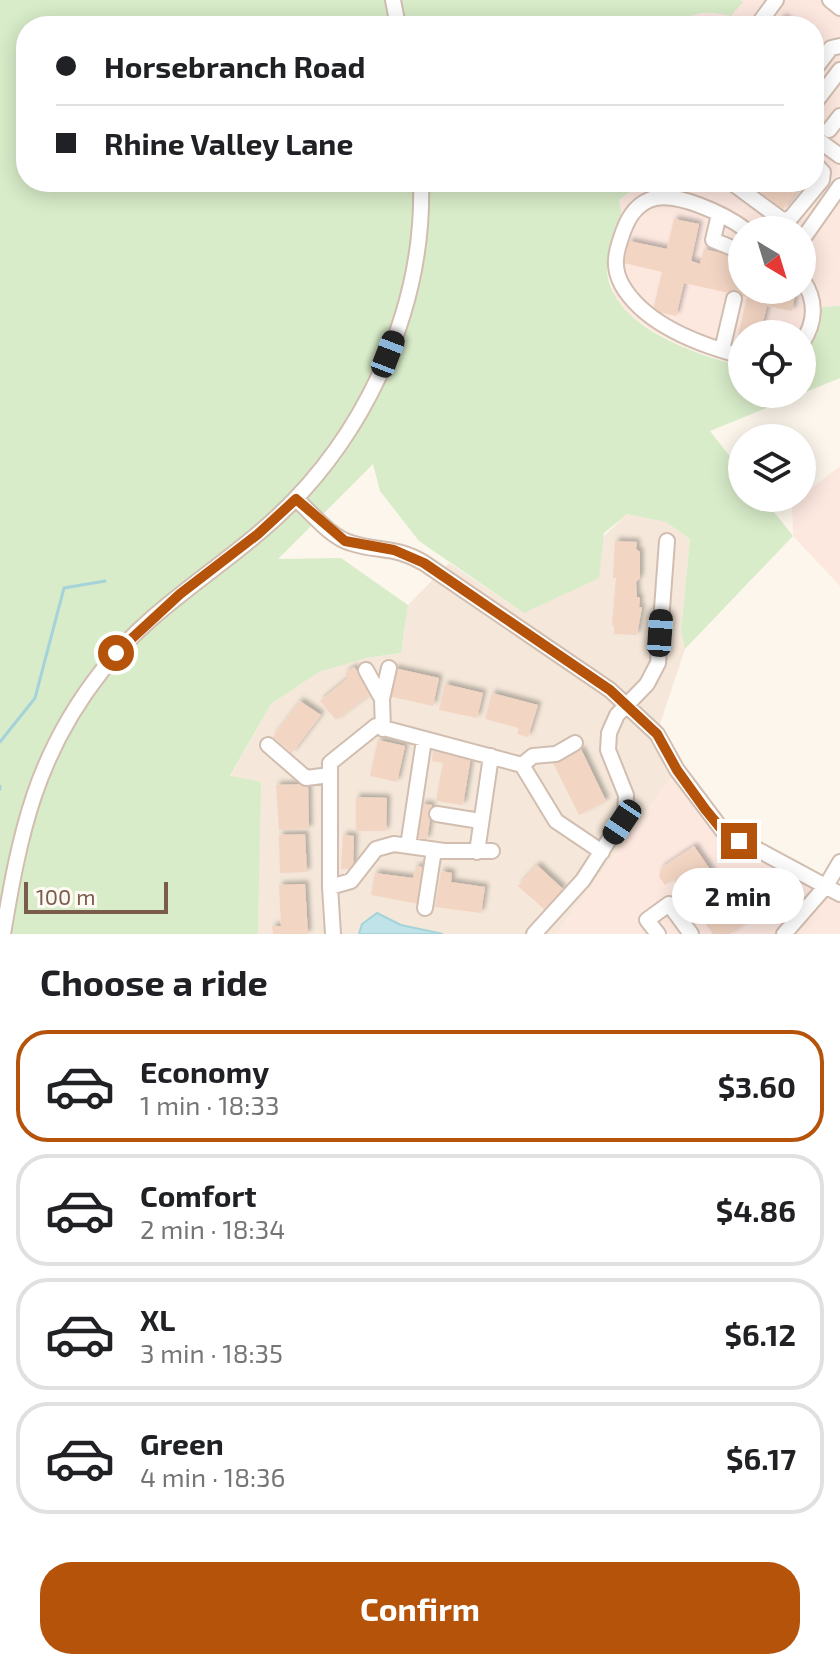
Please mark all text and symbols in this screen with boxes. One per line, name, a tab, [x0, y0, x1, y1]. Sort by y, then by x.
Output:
text: Horsebranch Road	[104, 48, 366, 84]
text: Rhine Valley Lane	[104, 125, 353, 161]
north arrow	[728, 216, 816, 304]
map controls	[728, 216, 816, 512]
button: locate	[728, 320, 816, 408]
car	[368, 327, 408, 381]
button: layers	[728, 424, 816, 512]
car	[646, 608, 674, 658]
route start	[98, 635, 134, 671]
car	[599, 795, 645, 849]
route end	[721, 823, 757, 859]
callout: 2 min	[673, 869, 805, 925]
scale bar	[24, 878, 168, 914]
text: 2 min	[705, 880, 771, 911]
text: 100 m	[36, 883, 95, 909]
text: Choose a ride	[40, 960, 268, 1003]
icon: car	[44, 1050, 116, 1122]
text: Economy	[140, 1053, 269, 1089]
text: $3.60	[718, 1068, 796, 1104]
text: 1 min · 18:33	[140, 1089, 279, 1120]
icon: car	[44, 1174, 116, 1246]
text: Comfort	[140, 1177, 257, 1213]
text: $4.86	[716, 1192, 796, 1228]
text: 2 min · 18:34	[140, 1213, 285, 1244]
icon: car	[44, 1298, 116, 1370]
text: XL	[140, 1301, 175, 1337]
text: $6.12	[724, 1316, 796, 1352]
text: 3 min · 18:35	[140, 1337, 283, 1368]
icon: car	[44, 1422, 116, 1494]
text: Green	[140, 1425, 224, 1461]
text: $6.17	[726, 1440, 796, 1476]
text: 4 min · 18:36	[140, 1461, 285, 1492]
button: Confirm	[40, 1562, 800, 1654]

